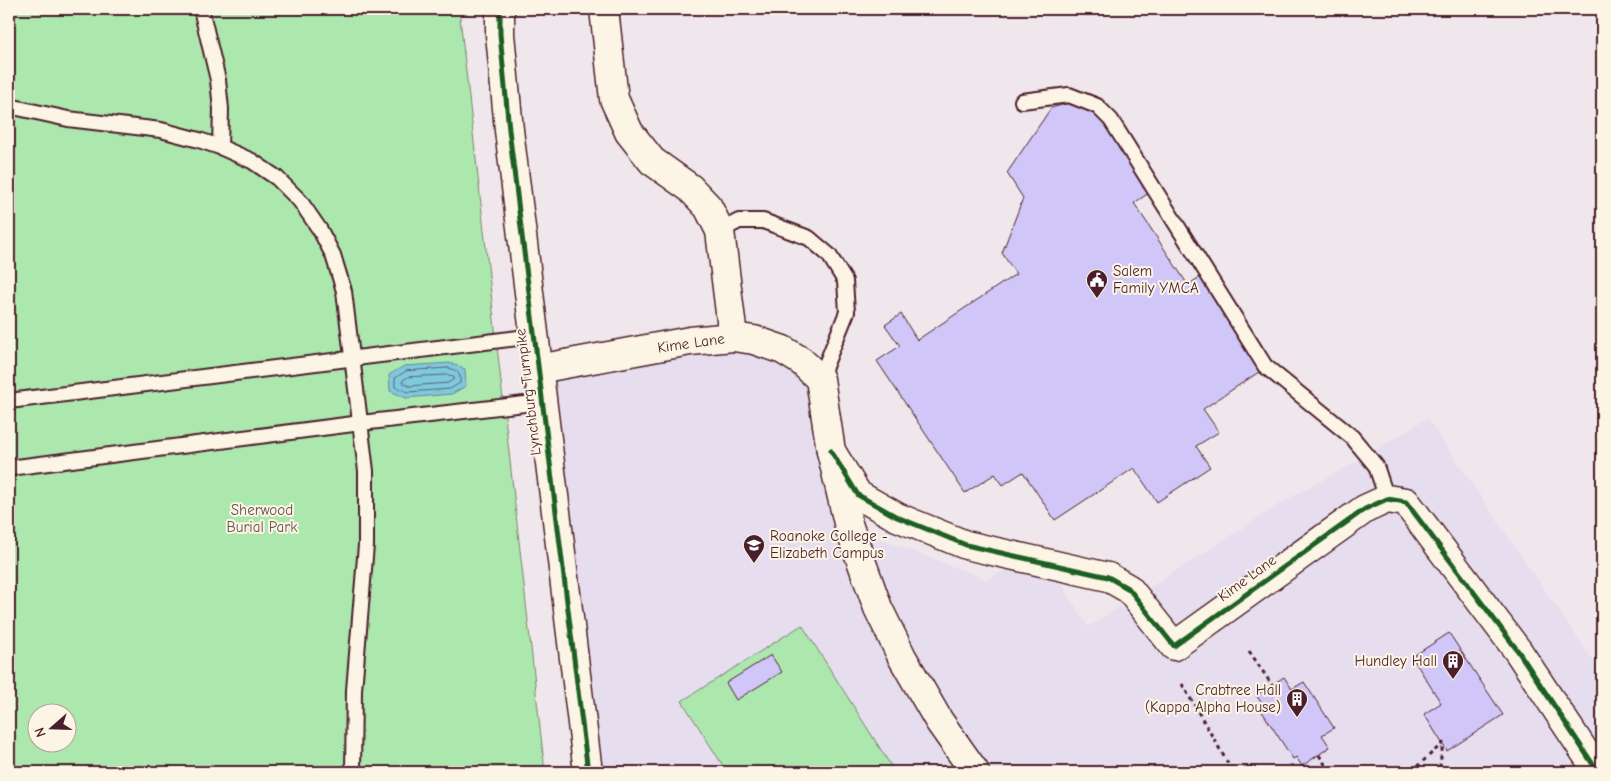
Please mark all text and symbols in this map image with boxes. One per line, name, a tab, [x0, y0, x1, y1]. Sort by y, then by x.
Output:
place label: Salem Family YMCA	[1113, 262, 1199, 297]
public building icon: Salem Family YMCA	[1085, 268, 1109, 299]
street label: Lynchburg Turnpike	[511, 327, 545, 456]
street label: Kime Lane	[656, 329, 726, 357]
park label: Sherwood Burial Park	[226, 501, 298, 536]
place label: Roanoke College - Elizabeth Campus	[770, 527, 888, 562]
school or university icon: Roanoke College - Elizabeth Campus	[742, 533, 766, 564]
street label: Kime Lane	[1214, 551, 1280, 605]
building icon: Hundley Hall	[1441, 649, 1465, 680]
place label: Hundley Hall	[1355, 652, 1437, 670]
place label: Crabtree Hall (Kappa Alpha House)	[1145, 681, 1281, 716]
building icon: Crabtree Hall (Kappa Alpha House)	[1285, 687, 1309, 718]
north arrow	[28, 704, 78, 754]
text: N	[31, 725, 50, 739]

